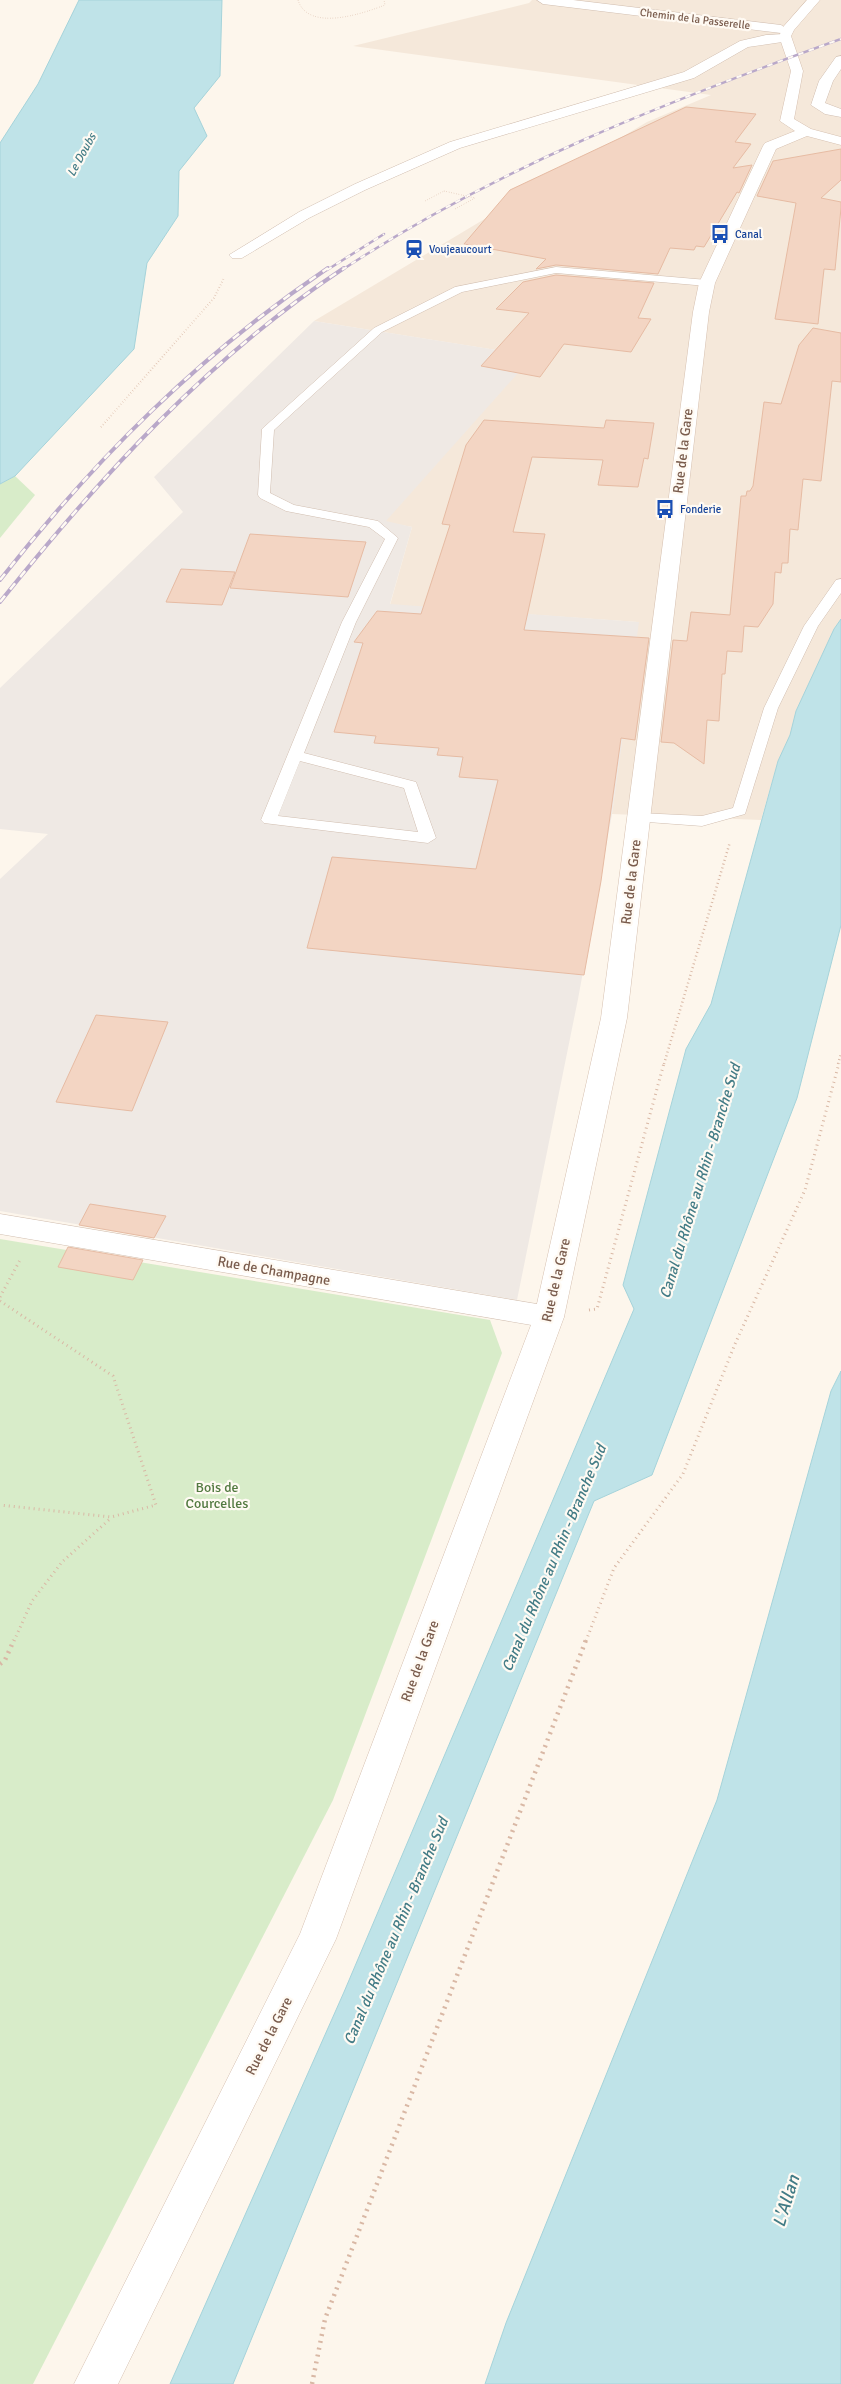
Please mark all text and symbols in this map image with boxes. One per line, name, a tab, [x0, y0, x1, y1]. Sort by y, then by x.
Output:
street label: Chemin de la Passerelle	[639, 6, 751, 32]
water label: Le Doubs	[64, 129, 101, 179]
bus stop icon: Canal	[709, 223, 731, 245]
place label: Canal	[735, 228, 762, 241]
station icon: Voujeaucourt	[403, 238, 425, 260]
place label: Voujeaucourt	[429, 243, 492, 256]
street label: Rue de la Gare	[669, 407, 697, 495]
bus stop icon: Fonderie	[654, 498, 676, 520]
place label: Fonderie	[680, 503, 721, 516]
street label: Rue de la Gare	[617, 838, 645, 926]
water label: Canal du Rhône au Rhin - Branche Sud	[656, 1060, 745, 1301]
street label: Rue de la Gare	[538, 1236, 574, 1324]
street label: Rue de Champagne	[216, 1253, 332, 1289]
water label: Canal du Rhône au Rhin - Branche Sud	[498, 1440, 611, 1674]
park label: Bois de Courcelles	[186, 1479, 248, 1512]
street label: Rue de la Gare	[397, 1618, 443, 1704]
water label: Canal du Rhône au Rhin - Branche Sud	[340, 1813, 453, 2047]
street label: Rue de la Gare	[242, 1994, 296, 2078]
water label: L'Allan	[768, 2171, 805, 2230]

